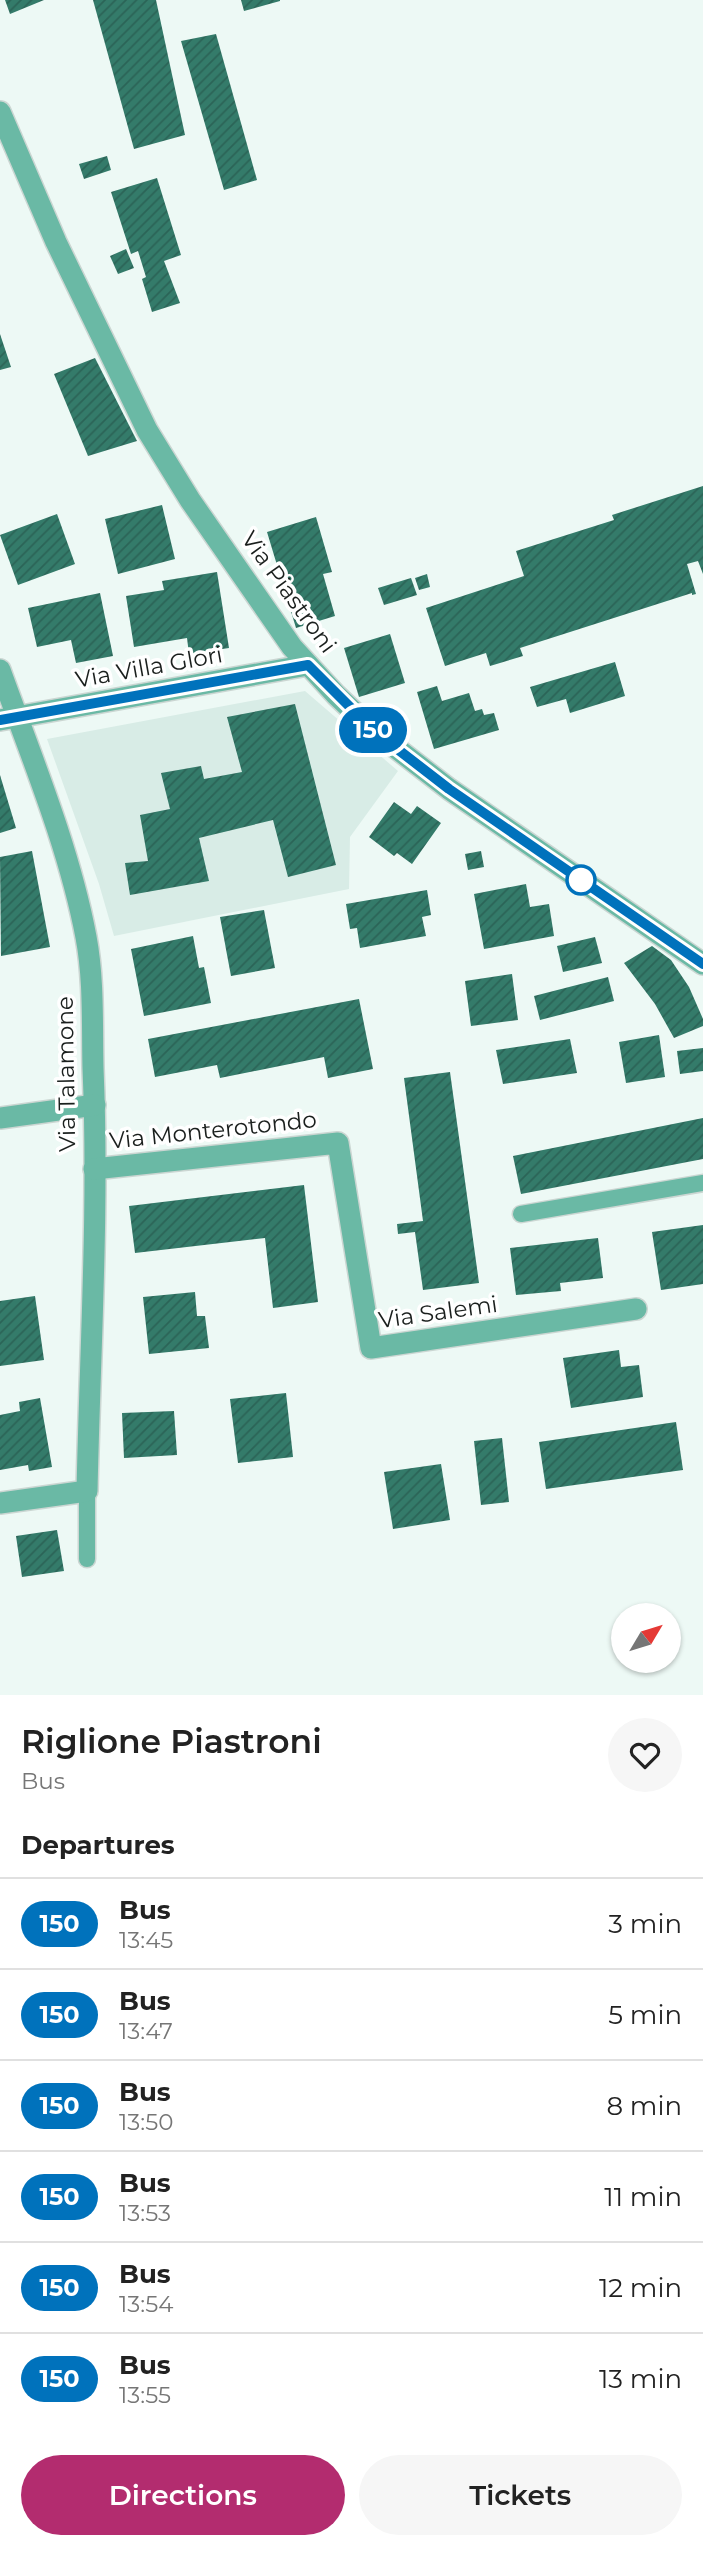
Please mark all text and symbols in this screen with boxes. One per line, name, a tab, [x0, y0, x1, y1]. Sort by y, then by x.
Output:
street label: Via Piastroni	[236, 526, 342, 658]
street label: Via Villa Glori	[73, 640, 225, 694]
line badge: 150	[333, 707, 413, 753]
text: 150	[353, 715, 393, 744]
unlabelled marker	[566, 865, 596, 895]
street label: Via Talamone	[51, 996, 81, 1152]
street label: Via Monterotondo	[108, 1105, 318, 1155]
street label: Via Salemi	[377, 1290, 499, 1334]
north arrow	[611, 1603, 681, 1673]
map controls	[611, 1603, 681, 1673]
button: heart	[608, 1718, 682, 1792]
text: Riglione Piastroni	[21, 1721, 322, 1761]
text: Bus	[21, 1767, 65, 1795]
text: Departures	[21, 1829, 175, 1861]
text: Bus	[119, 1894, 171, 1926]
text: 3 min	[608, 1908, 682, 1940]
text: 150	[40, 1909, 79, 1938]
text: 13:45	[119, 1926, 173, 1954]
text: Bus	[119, 1985, 171, 2017]
text: 5 min	[608, 1999, 682, 2031]
text: 150	[40, 2000, 79, 2029]
text: 13:47	[119, 2017, 173, 2045]
text: Bus	[119, 2076, 171, 2108]
text: 8 min	[606, 2090, 682, 2122]
text: 150	[40, 2091, 79, 2120]
text: 13:50	[119, 2108, 173, 2136]
text: Bus	[119, 2167, 171, 2199]
text: 11 min	[604, 2181, 682, 2213]
text: 150	[40, 2182, 79, 2211]
text: 13:53	[119, 2199, 171, 2227]
text: Bus	[119, 2258, 171, 2290]
text: 12 min	[599, 2272, 682, 2304]
text: 150	[40, 2273, 79, 2302]
text: 13:54	[119, 2290, 173, 2318]
text: Bus	[119, 2349, 171, 2381]
text: 13 min	[599, 2363, 682, 2395]
text: 150	[40, 2364, 79, 2393]
text: 13:55	[119, 2381, 171, 2409]
button: Directions	[21, 2455, 345, 2535]
button: Tickets	[359, 2455, 682, 2535]

